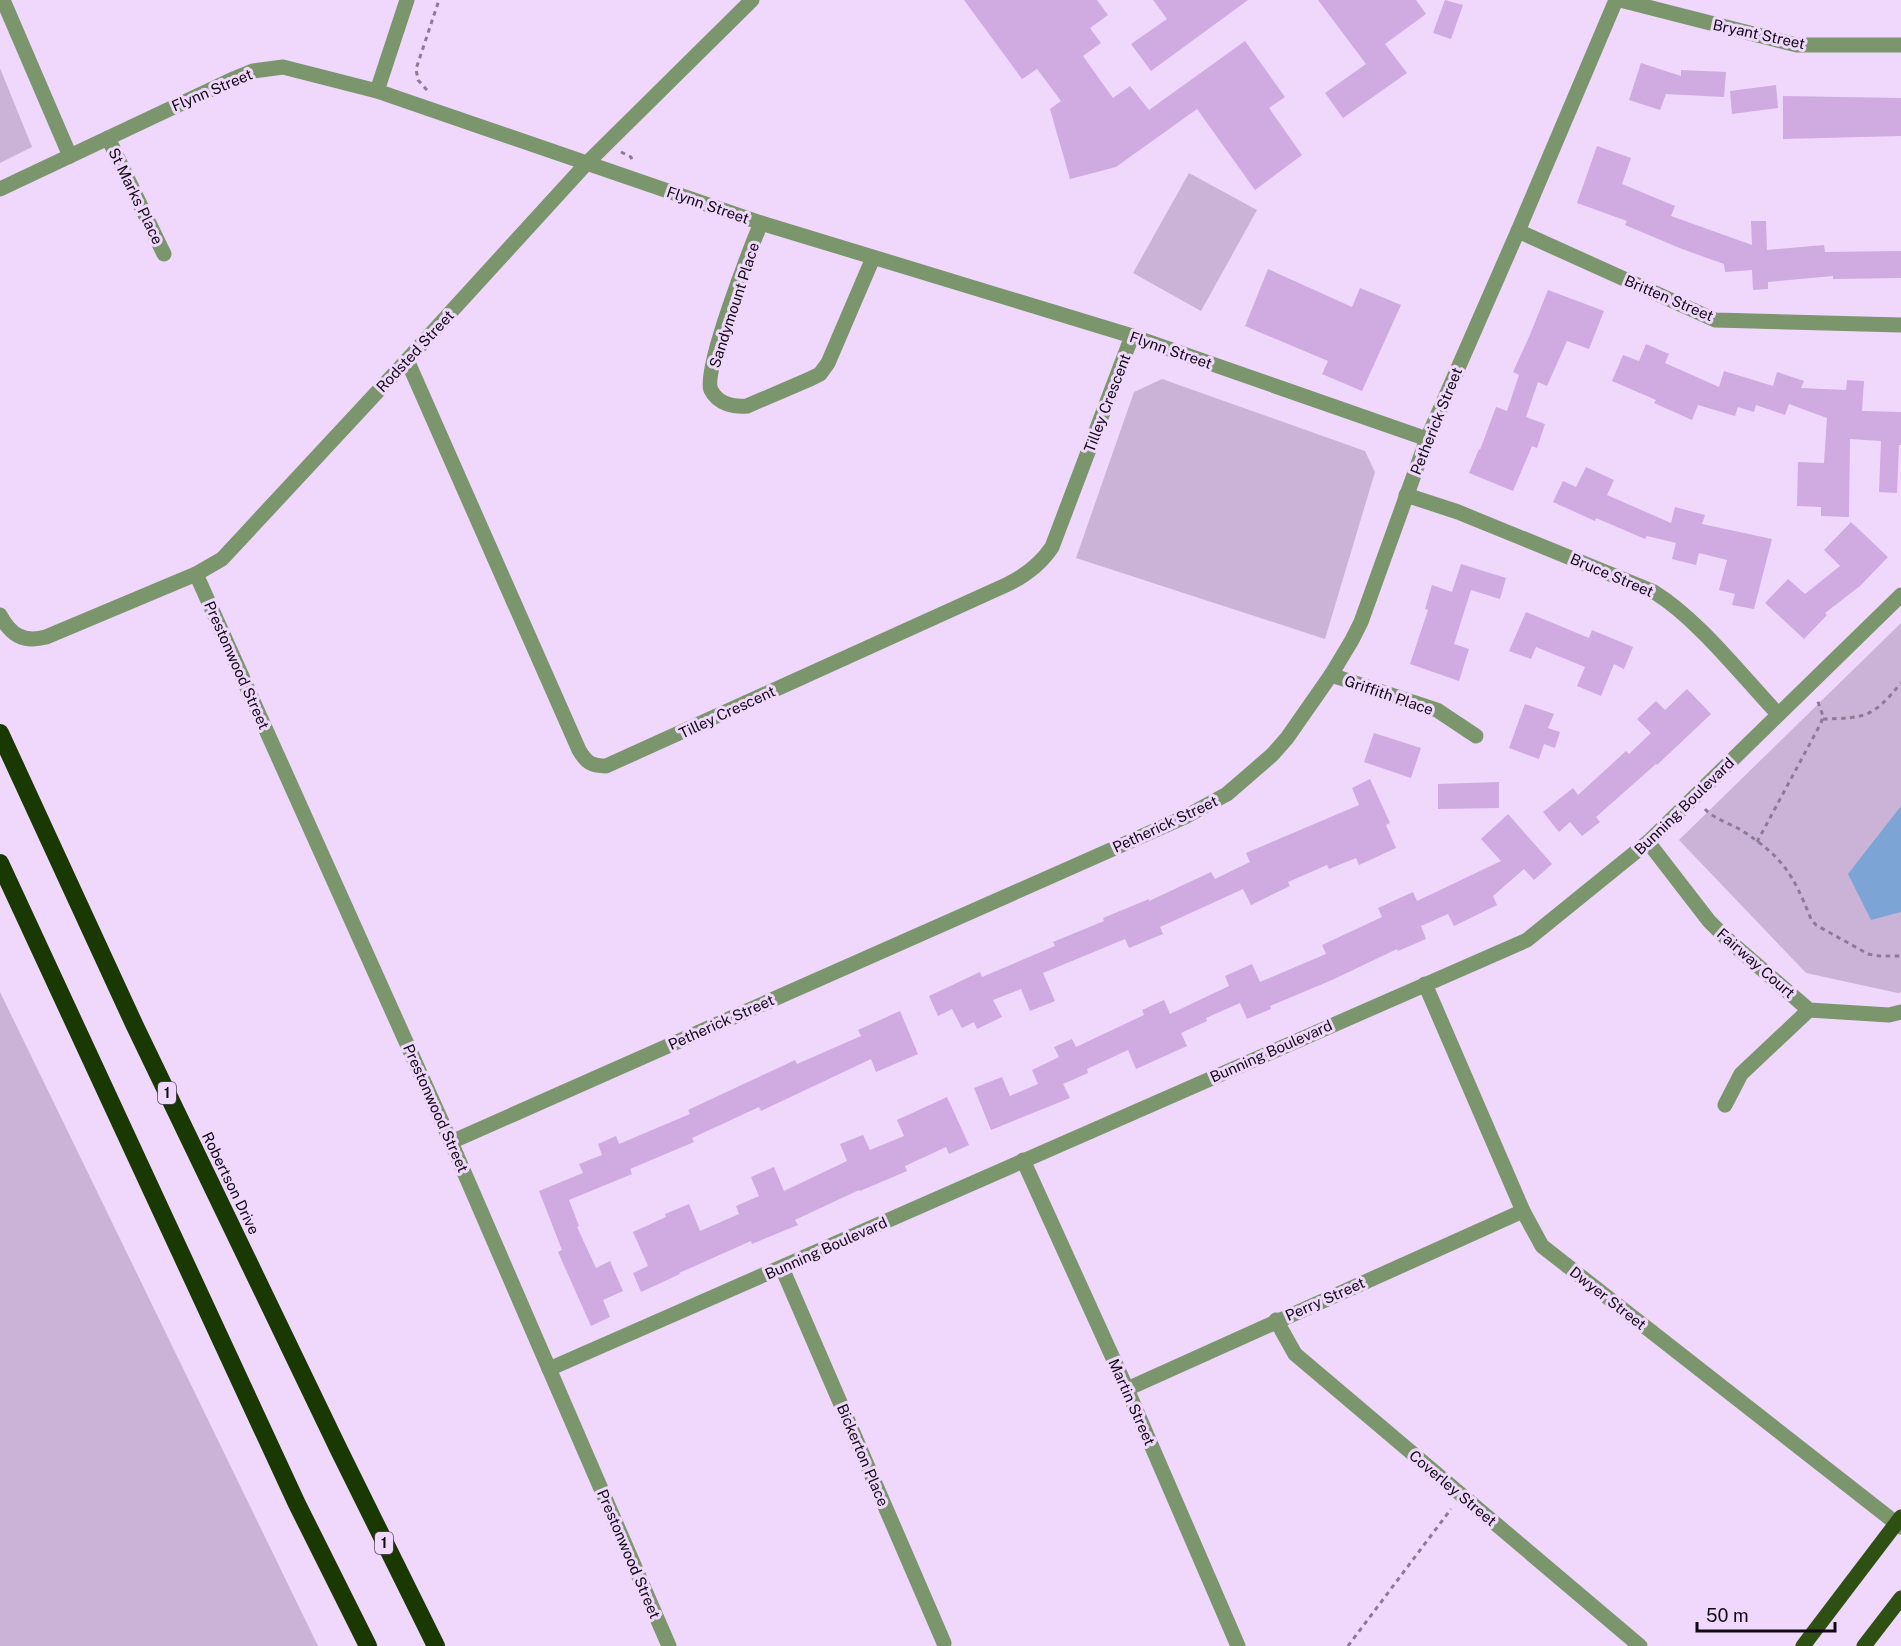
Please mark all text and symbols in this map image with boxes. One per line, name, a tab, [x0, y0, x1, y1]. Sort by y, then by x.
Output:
street label: Bryant Street	[1711, 16, 1807, 52]
street label: Flynn Street	[169, 65, 255, 115]
street label: St Marks Place	[105, 145, 167, 247]
street label: Flynn Street	[665, 183, 752, 227]
street label: Sandymount Place	[706, 240, 762, 370]
street label: Britten Street	[1622, 272, 1716, 324]
street label: Rodsted Street	[373, 307, 457, 395]
street label: Flynn Street	[1128, 328, 1215, 372]
street label: Tilley Crescent	[1080, 351, 1134, 455]
street label: Petherick Street	[1407, 365, 1465, 477]
street label: Bruce Street	[1568, 550, 1656, 600]
street label: Prestonwood Street	[201, 598, 273, 732]
street label: Griffith Place	[1342, 672, 1436, 718]
street label: Tilley Crescent	[676, 682, 778, 742]
street label: Bunning Boulevard	[1631, 754, 1737, 858]
street label: Petherick Street	[1110, 792, 1220, 856]
street label: Fairway Court	[1714, 925, 1798, 1001]
street label: Petherick Street	[665, 991, 777, 1053]
street label: Bunning Boulevard	[1207, 1016, 1335, 1086]
street label: Prestonwood Street	[400, 1041, 472, 1175]
road number: 1	[158, 1082, 176, 1104]
street label: Robertson Drive	[199, 1129, 263, 1237]
street label: Bunning Boulevard	[762, 1213, 890, 1283]
street label: Dwyer Street	[1567, 1263, 1650, 1333]
street label: Perry Street	[1283, 1274, 1368, 1324]
street label: Martin Street	[1105, 1356, 1159, 1448]
street label: Bickerton Place	[834, 1401, 892, 1509]
street label: Coverley Street	[1406, 1447, 1500, 1529]
street label: Prestonwood Street	[594, 1487, 664, 1621]
road number: 1	[375, 1532, 393, 1554]
scale bar	[1697, 1595, 1835, 1633]
text: 50 m	[1706, 1605, 1749, 1626]

